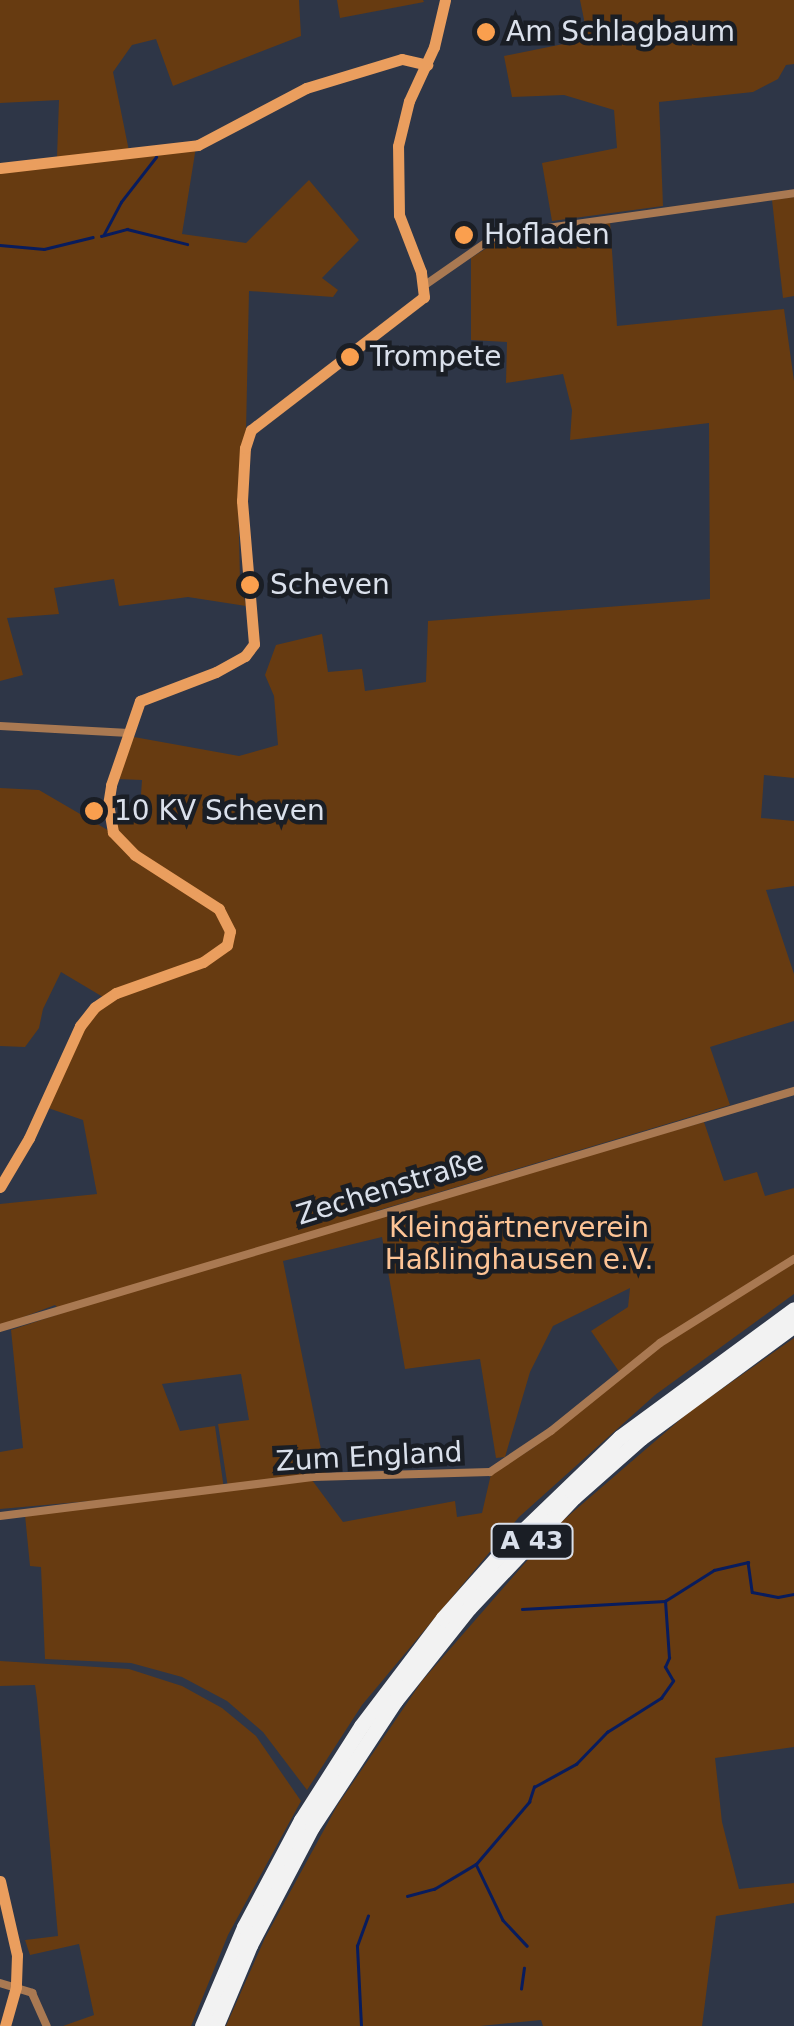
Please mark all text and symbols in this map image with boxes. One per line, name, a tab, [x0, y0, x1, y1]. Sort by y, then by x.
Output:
place label: Am Schlagbaum	[506, 15, 735, 49]
marker: Am Schlagbaum	[475, 21, 497, 43]
place label: Hofladen	[484, 218, 610, 252]
marker: Hofladen	[453, 224, 475, 246]
place label: Trompete	[370, 340, 501, 374]
marker: Trompete	[339, 346, 361, 368]
place label: Scheven	[270, 568, 390, 602]
marker: Scheven	[239, 574, 261, 596]
place label: 10 KV Scheven	[114, 794, 325, 828]
marker: 10 KV Scheven	[83, 800, 105, 822]
street label: Zechenstraße	[293, 1144, 487, 1232]
park label: Kleingärtnerverein Haßlinghausen e.V.	[385, 1211, 653, 1277]
street label: Zum England	[275, 1435, 463, 1479]
road number: A 43	[490, 1521, 574, 1561]

